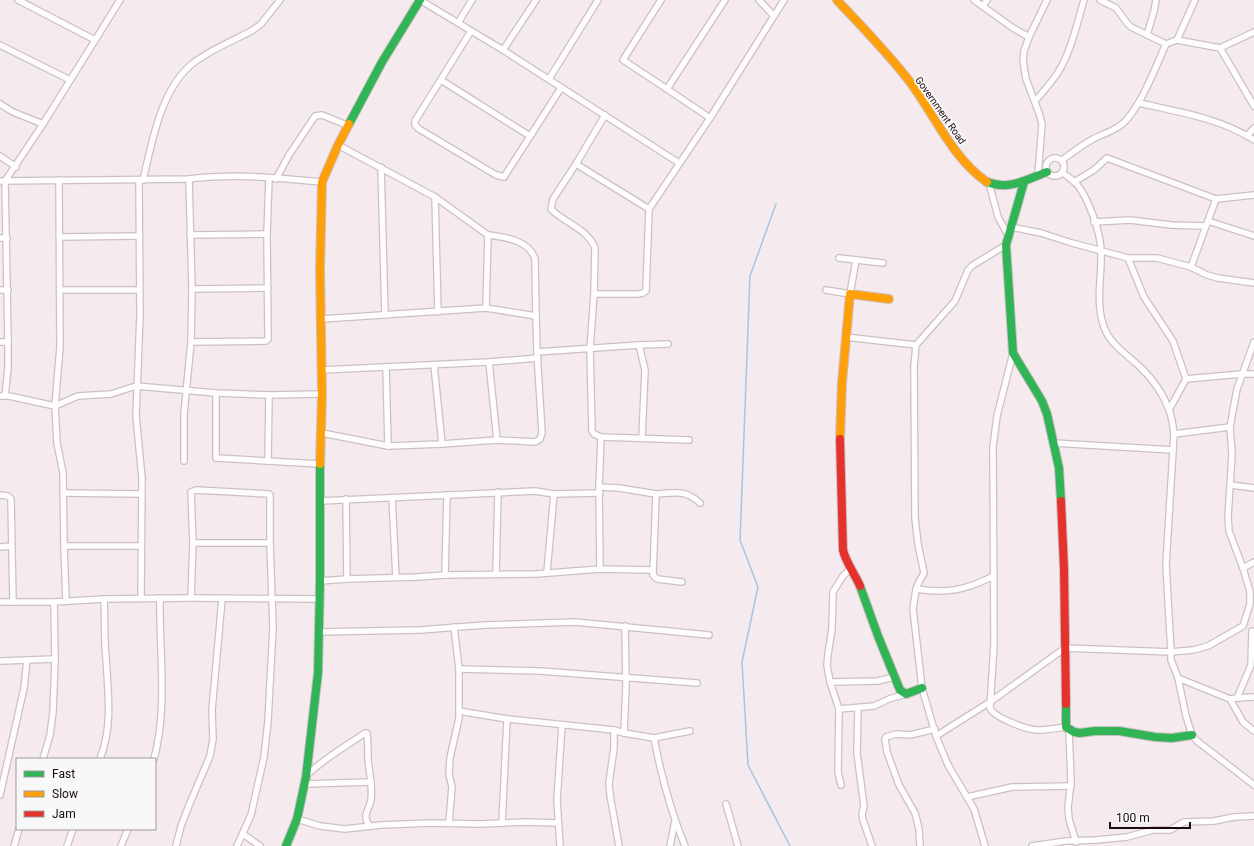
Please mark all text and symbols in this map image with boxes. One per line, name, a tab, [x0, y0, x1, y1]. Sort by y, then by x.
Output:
street label: Government Road	[913, 74, 968, 146]
legend	[16, 758, 156, 830]
text: Fast	[52, 767, 75, 781]
text: Slow	[52, 787, 78, 801]
scale bar	[1110, 804, 1190, 830]
text: Jam	[52, 807, 76, 821]
text: 100 m	[1116, 811, 1150, 825]

